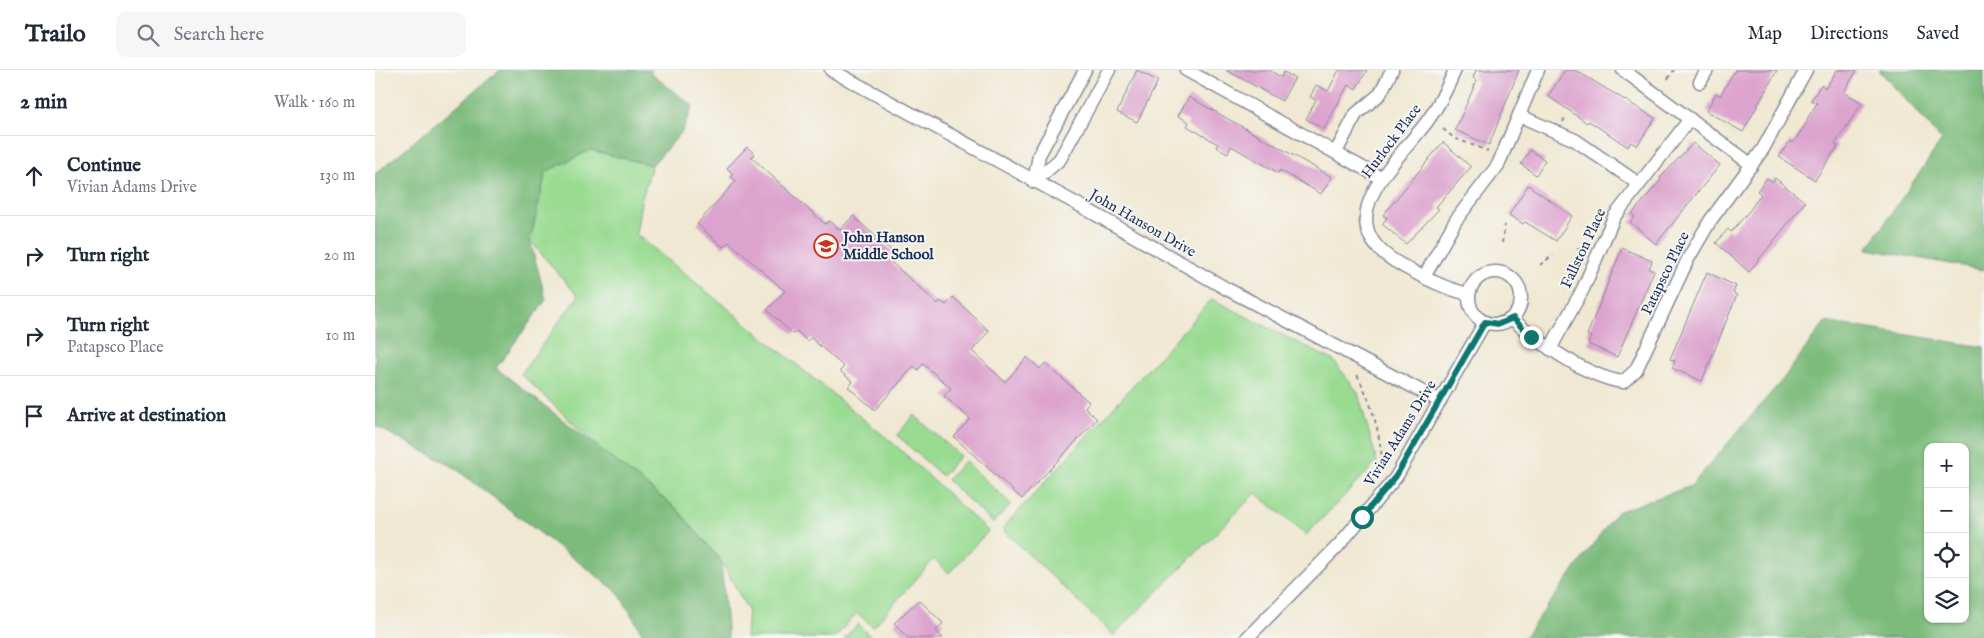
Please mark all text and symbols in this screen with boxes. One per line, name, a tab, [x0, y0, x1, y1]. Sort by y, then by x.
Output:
search box	[116, 12, 466, 57]
text: Trailo	[25, 19, 86, 50]
icon: search	[134, 21, 162, 49]
text: Search here	[174, 23, 264, 47]
text: Map	[1748, 23, 1782, 46]
text: Directions	[1810, 23, 1888, 46]
text: Saved	[1916, 23, 1959, 46]
text: 2 min	[20, 89, 67, 116]
text: Walk · 160 m	[274, 93, 355, 113]
street label: Hurlock Place	[1357, 100, 1426, 182]
text: Continue	[67, 154, 141, 178]
icon: ahead	[20, 162, 48, 190]
text: 130 m	[319, 166, 355, 186]
text: Vivian Adams Drive	[67, 178, 197, 198]
street label: John Hanson Drive	[1084, 184, 1199, 262]
street label: Fallston Place	[1557, 205, 1610, 291]
place label: John Hanson Middle School	[841, 228, 934, 264]
street label: Patapsco Place	[1637, 228, 1694, 318]
school or university icon: John Hanson Middle School	[813, 233, 839, 259]
icon: right	[20, 242, 48, 270]
text: Turn right	[67, 244, 149, 268]
text: 20 m	[324, 246, 355, 266]
text: Turn right	[67, 314, 149, 338]
icon: right	[20, 322, 48, 350]
text: 10 m	[325, 326, 355, 346]
route end	[1520, 326, 1543, 349]
text: Patapsco Place	[67, 338, 164, 358]
street label: Vivian Adams Drive	[1360, 376, 1441, 491]
icon: arrive	[20, 402, 48, 430]
text: Arrive at destination	[67, 404, 226, 428]
map controls	[1924, 443, 1969, 623]
button: +	[1924, 443, 1969, 488]
button: −	[1924, 488, 1969, 533]
route start	[1351, 506, 1374, 529]
button: locate	[1924, 533, 1969, 578]
button: layers	[1924, 578, 1969, 623]

